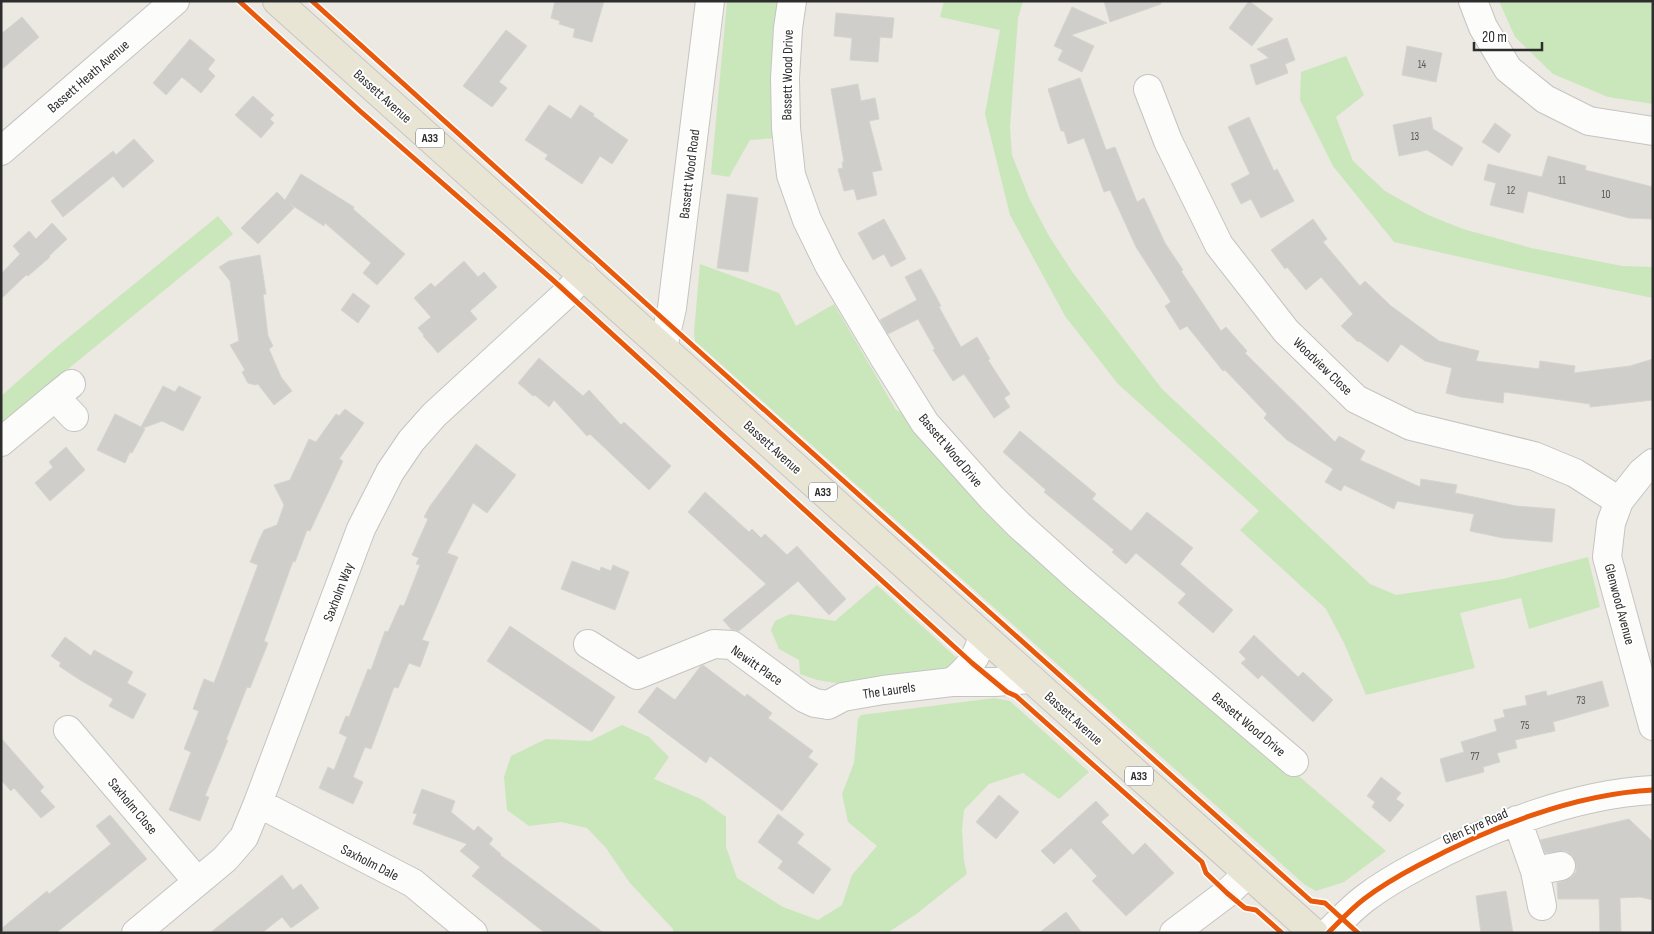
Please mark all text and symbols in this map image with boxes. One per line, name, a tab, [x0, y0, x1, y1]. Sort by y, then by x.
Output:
scale bar	[1474, 20, 1542, 52]
text: 20 m	[1482, 28, 1507, 47]
street label: Bassett Wood Drive	[778, 29, 797, 121]
street label: Bassett Heath Avenue	[44, 36, 133, 116]
house number: 14	[1418, 58, 1427, 71]
street label: Bassett Avenue	[350, 66, 415, 127]
road number: A33	[416, 128, 444, 148]
street label: Bassett Wood Road	[676, 128, 703, 220]
house number: 13	[1411, 130, 1420, 143]
house number: 11	[1558, 174, 1566, 187]
house number: 12	[1507, 184, 1516, 197]
house number: 10	[1602, 188, 1610, 201]
street label: Woodview Close	[1289, 334, 1356, 399]
street label: Bassett Wood Drive	[915, 410, 986, 491]
street label: Bassett Avenue	[740, 417, 805, 478]
road number: A33	[809, 482, 837, 502]
street label: Saxholm Way	[319, 560, 358, 624]
street label: Glenwood Avenue	[1601, 562, 1638, 646]
street label: Newitt Place	[728, 642, 786, 689]
street label: The Laurels	[862, 678, 916, 703]
street label: Bassett Avenue	[1041, 688, 1106, 749]
street label: Bassett Wood Drive	[1208, 689, 1289, 760]
house number: 73	[1576, 694, 1586, 707]
house number: 75	[1521, 719, 1529, 732]
house number: 77	[1471, 750, 1480, 763]
road number: A33	[1125, 766, 1153, 786]
street label: Saxholm Close	[104, 775, 161, 838]
street label: Glen Eyre Road	[1440, 804, 1511, 848]
street label: Saxholm Dale	[338, 841, 402, 884]

